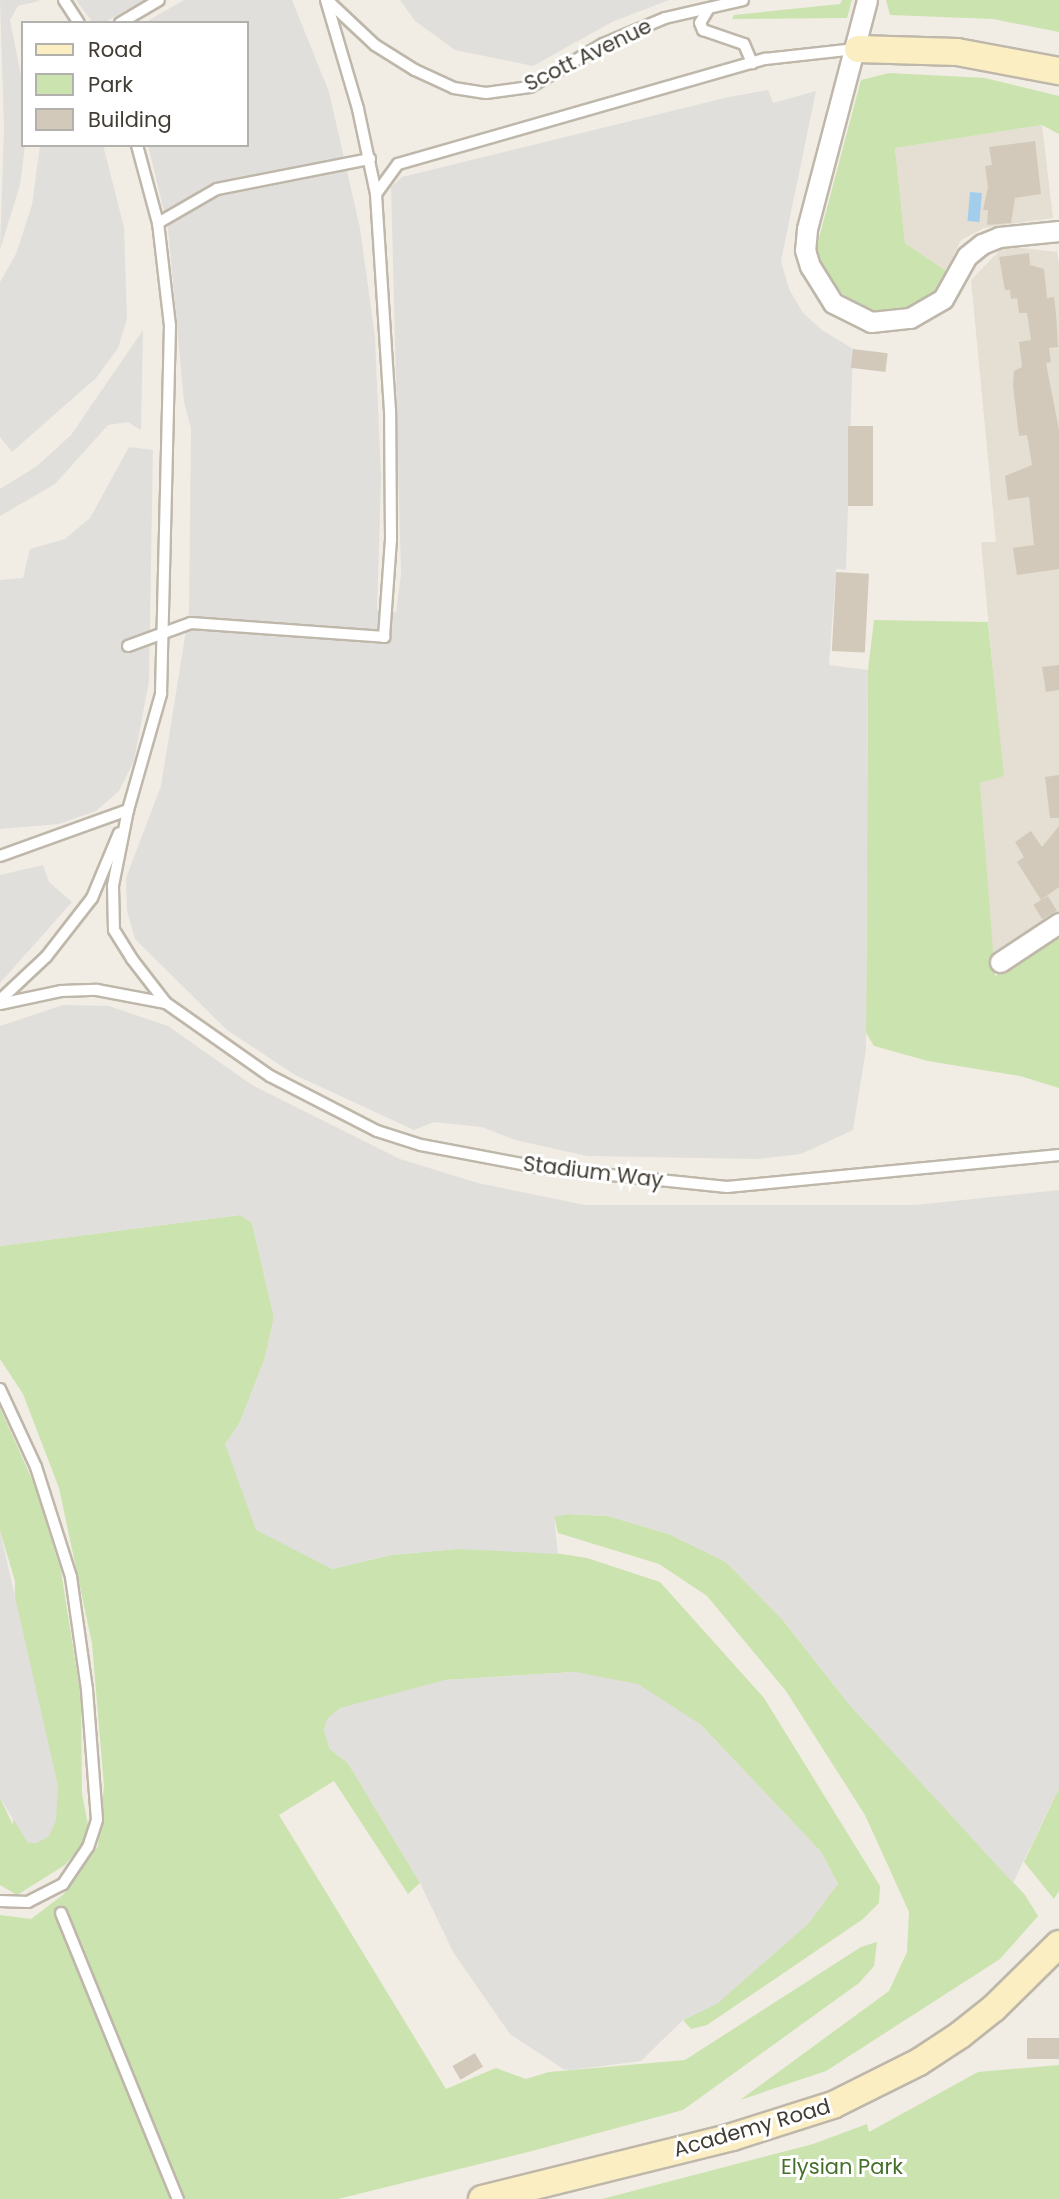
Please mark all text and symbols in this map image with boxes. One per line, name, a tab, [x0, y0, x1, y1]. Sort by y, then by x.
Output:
street label: Scott Avenue	[520, 13, 656, 97]
legend	[21, 21, 248, 147]
text: Road	[88, 35, 143, 64]
text: Park	[88, 70, 133, 99]
text: Building	[88, 105, 172, 134]
street label: Stadium Way	[522, 1151, 664, 1193]
street label: Academy Road	[671, 2094, 833, 2162]
park label: Elysian Park	[781, 2154, 903, 2180]

